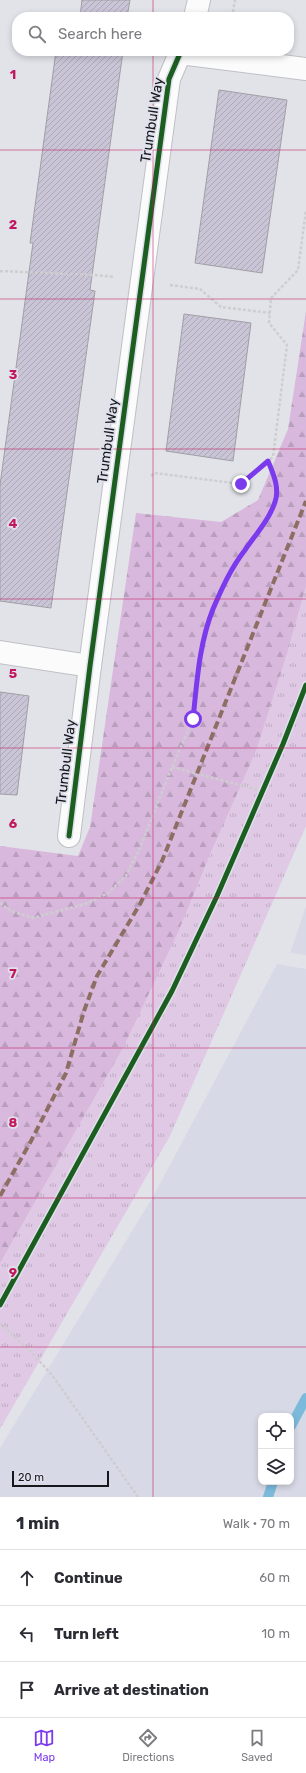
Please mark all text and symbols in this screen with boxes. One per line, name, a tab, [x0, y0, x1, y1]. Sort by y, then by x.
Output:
search box	[12, 12, 294, 56]
icon: search	[26, 23, 48, 45]
text: Search here	[58, 25, 142, 43]
text: 1	[10, 67, 16, 82]
street label: Trumbull Way	[137, 76, 167, 164]
text: 2	[9, 217, 17, 232]
text: 3	[9, 367, 18, 382]
street label: Trumbull Way	[94, 397, 122, 485]
route end	[232, 475, 250, 493]
text: 4	[9, 516, 18, 531]
text: 5	[9, 666, 17, 681]
route start	[184, 710, 202, 728]
street label: Trumbull Way	[52, 718, 80, 806]
text: 6	[9, 816, 18, 831]
text: 7	[9, 966, 17, 981]
text: 8	[9, 1115, 18, 1130]
text: 9	[9, 1265, 17, 1280]
map controls	[258, 1413, 294, 1485]
button: locate	[258, 1413, 294, 1449]
button: layers	[258, 1449, 294, 1485]
scale bar	[12, 1469, 109, 1488]
text: 20 m	[18, 1471, 44, 1484]
text: 1 min	[16, 1513, 59, 1533]
text: Walk · 70 m	[223, 1516, 290, 1531]
icon: ahead	[16, 1567, 38, 1589]
text: Continue	[54, 1569, 123, 1587]
text: 60 m	[259, 1570, 290, 1585]
icon: left	[16, 1623, 38, 1645]
text: Turn left	[54, 1625, 119, 1643]
text: 10 m	[261, 1626, 290, 1641]
icon: arrive	[16, 1679, 38, 1701]
text: Arrive at destination	[54, 1681, 209, 1699]
tab: Map	[33, 1727, 55, 1764]
tab: Directions	[122, 1727, 174, 1764]
tab: Saved	[241, 1727, 273, 1764]

